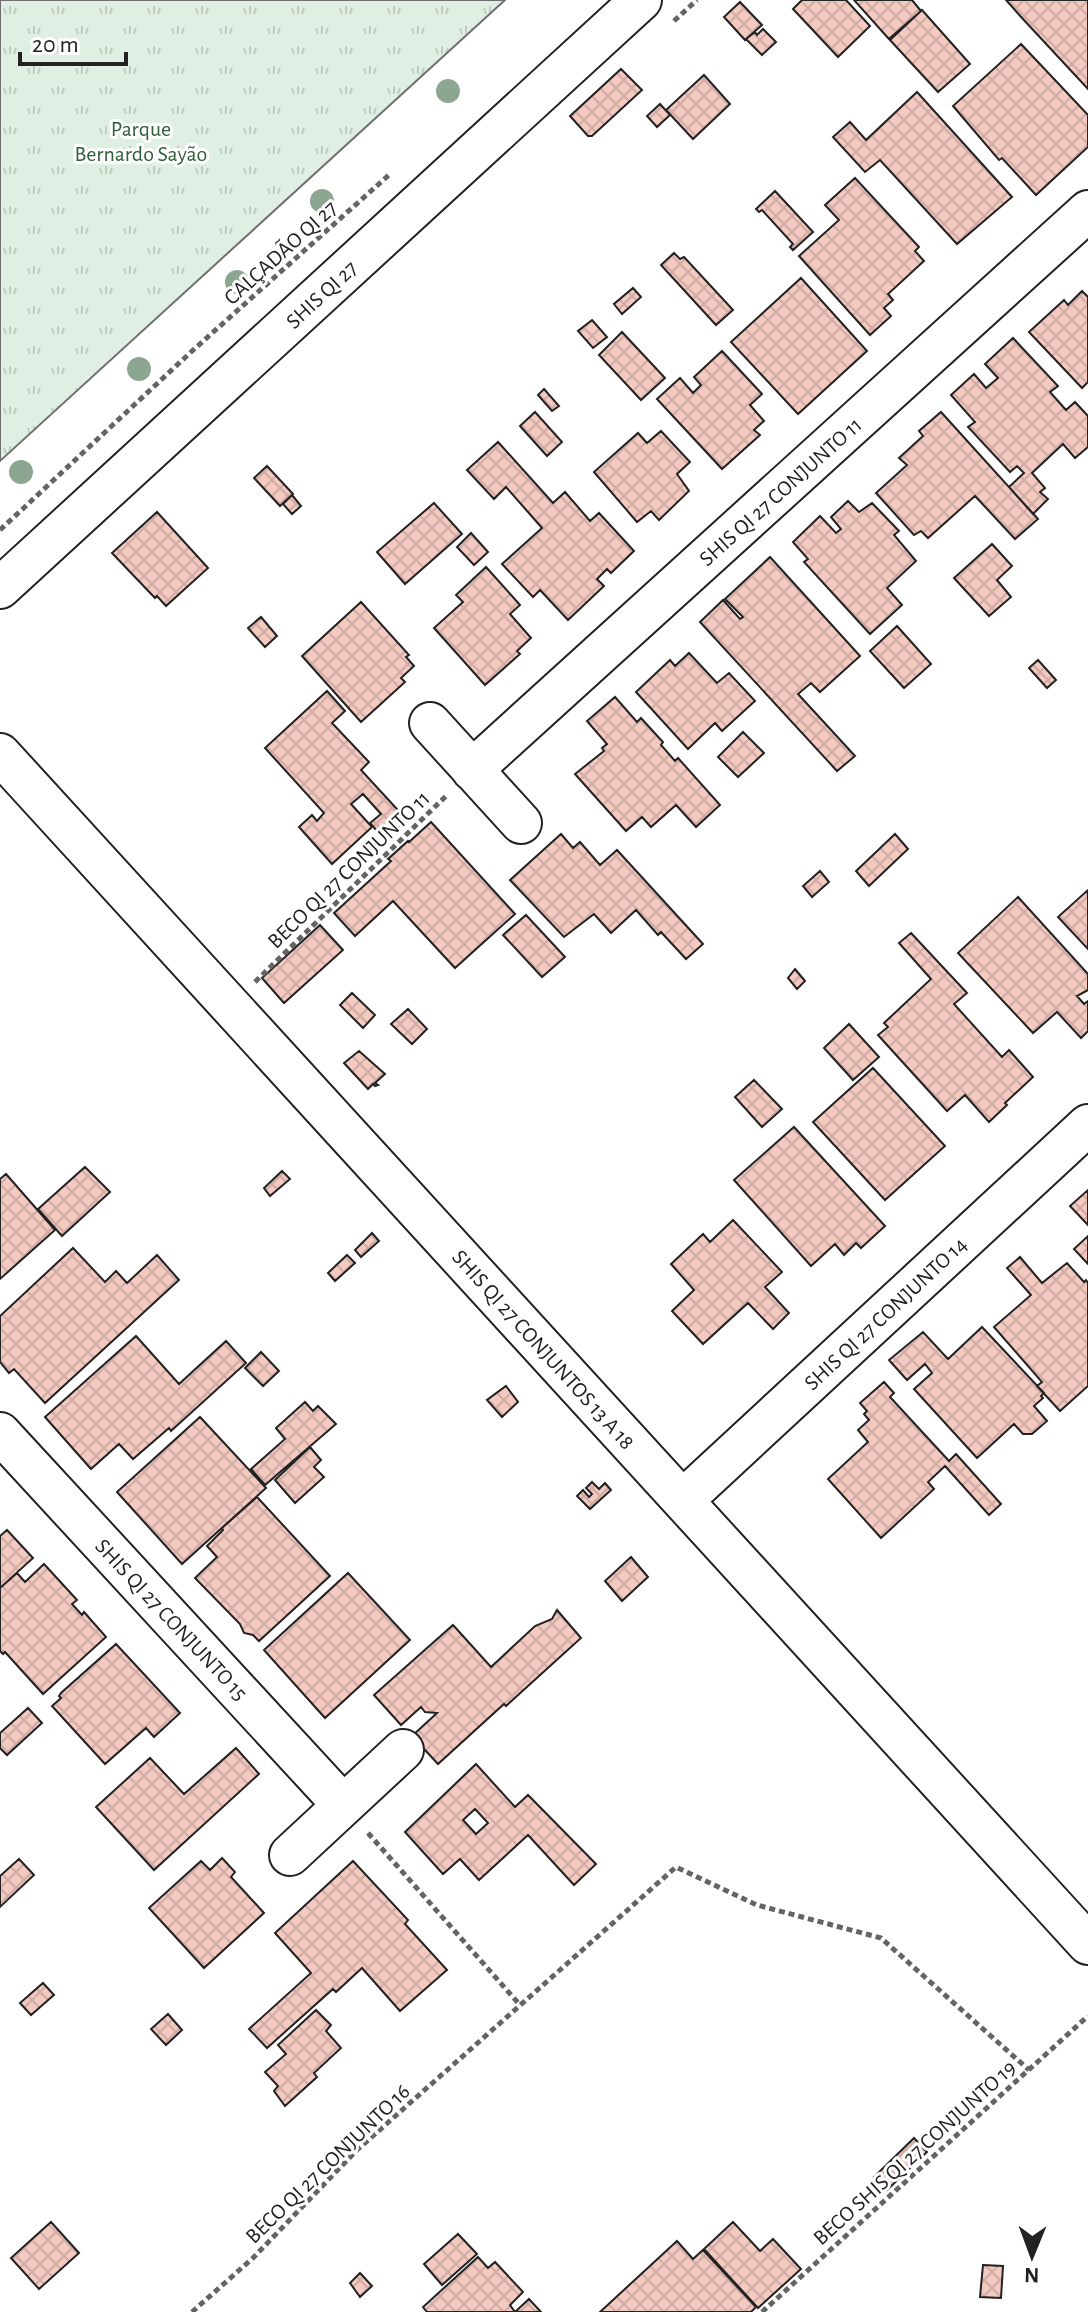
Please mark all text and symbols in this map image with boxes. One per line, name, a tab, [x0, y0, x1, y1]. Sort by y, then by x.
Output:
scale bar	[20, 16, 126, 66]
text: 20 m	[32, 33, 79, 57]
park label: Parque Bernardo Sayão	[75, 118, 207, 165]
street label: CALÇADÃO QI 27	[219, 196, 341, 309]
street label: SHIS QI 27	[282, 257, 361, 333]
street label: SHIS QI 27 CONJUNTO 11	[695, 413, 866, 570]
street label: BECO QI 27 CONJUNTO 11	[263, 787, 434, 953]
street label: SHIS QI 27 CONJUNTO 14	[800, 1233, 971, 1394]
street label: SHIS QI 27 CONJUNTOS 13 A 18	[448, 1246, 638, 1454]
street label: SHIS QI 27 CONJUNTO 15	[91, 1535, 252, 1705]
street label: BECO SHIS QI 27 CONJUNTO 19	[809, 2056, 1020, 2249]
street label: BECO QI 27 CONJUNTO 16	[241, 2080, 414, 2248]
north arrow	[992, 2216, 1072, 2296]
text: N	[1024, 2264, 1040, 2286]

